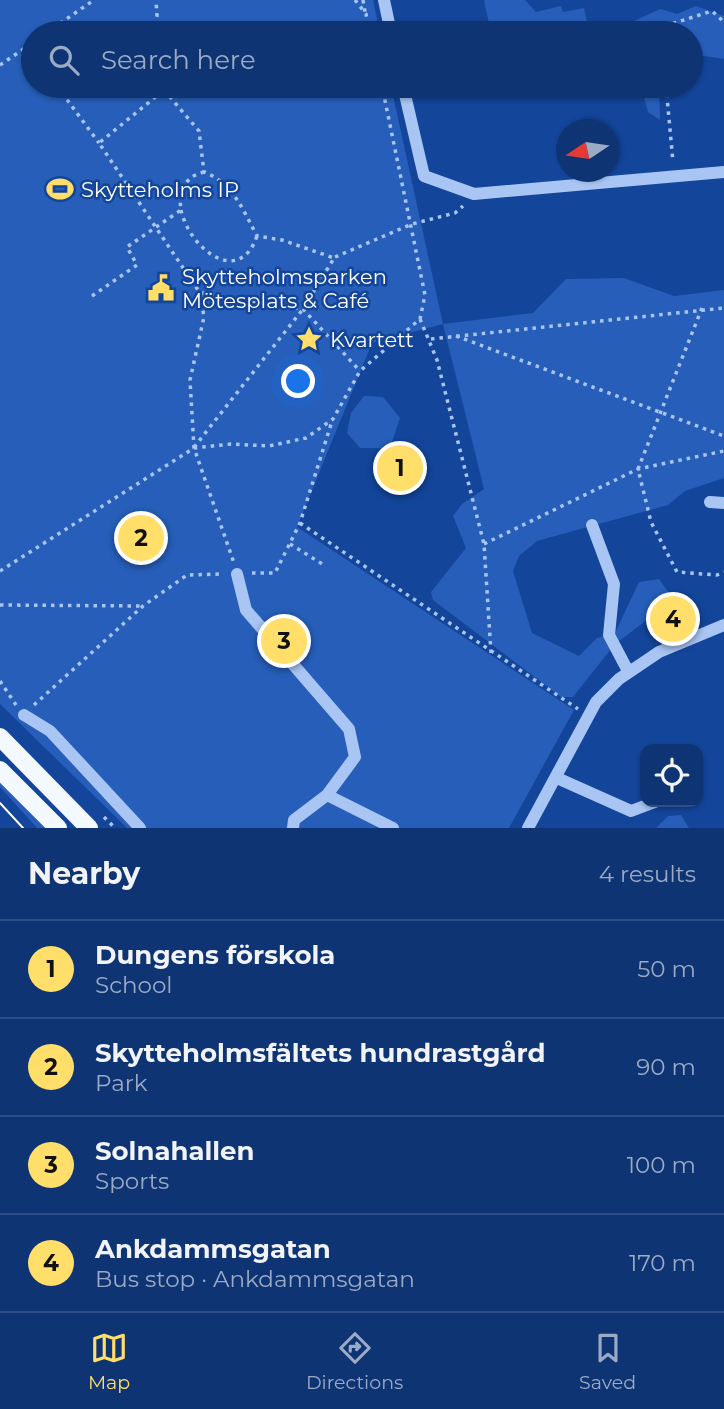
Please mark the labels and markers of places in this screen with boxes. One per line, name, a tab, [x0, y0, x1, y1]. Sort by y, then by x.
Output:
sports icon: Skytteholms IP	[45, 174, 75, 204]
place label: Skytteholms IP	[81, 177, 239, 202]
place label: Skytteholmsparken Mötesplats & Café	[182, 264, 387, 313]
public building icon: Skytteholmsparken Mötesplats & Café	[146, 273, 176, 303]
place icon: Kvartett	[294, 324, 324, 354]
place label: Kvartett	[330, 327, 414, 352]
pin: 1	[377, 442, 423, 494]
pin: 2	[118, 512, 164, 564]
pin: 4	[650, 593, 696, 645]
pin: 3	[261, 615, 307, 667]

